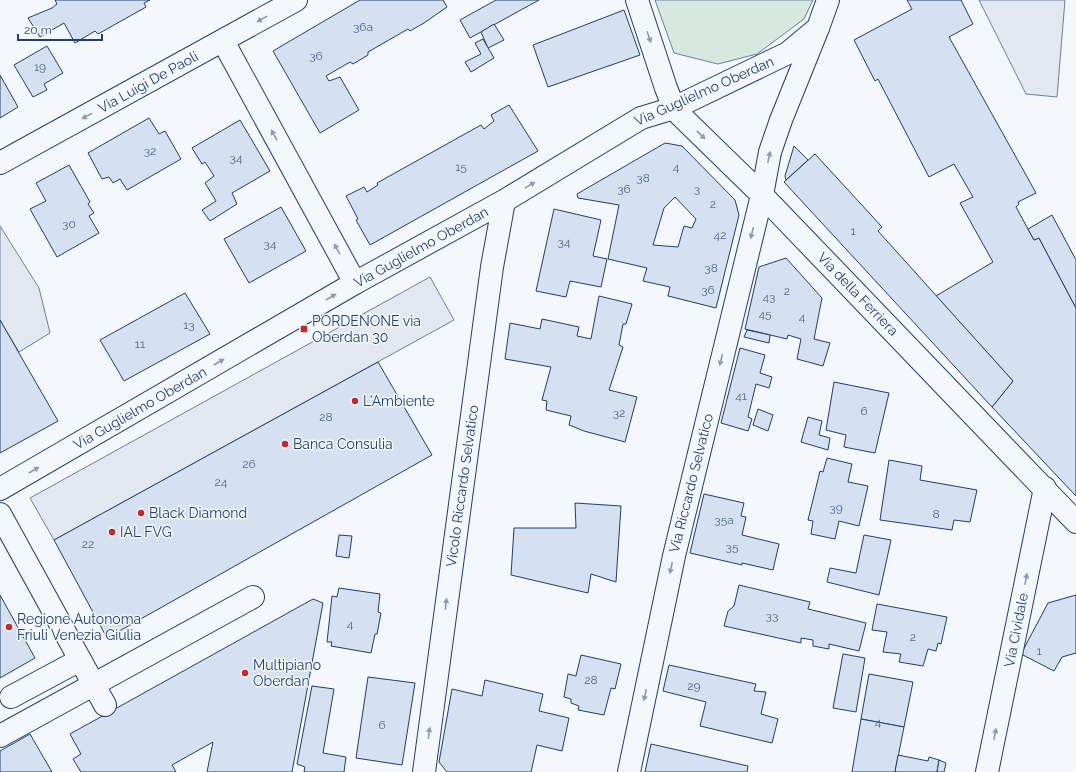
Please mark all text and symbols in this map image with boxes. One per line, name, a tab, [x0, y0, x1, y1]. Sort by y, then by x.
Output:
scale bar	[18, 16, 102, 42]
one-way arrow	[256, 16, 268, 22]
house number: 36a	[353, 20, 373, 34]
text: 20 m	[24, 23, 52, 37]
one-way arrow	[647, 31, 653, 43]
street label: Via Luigi De Paoli	[95, 48, 201, 116]
house number: 36	[309, 49, 323, 63]
street label: Via Guglielmo Oberdan	[632, 53, 776, 129]
house number: 19	[34, 60, 46, 74]
one-way arrow	[81, 112, 93, 119]
one-way arrow	[271, 129, 278, 141]
one-way arrow	[696, 130, 706, 140]
house number: 32	[144, 144, 156, 158]
house number: 34	[230, 151, 243, 165]
one-way arrow	[767, 151, 773, 163]
house number: 15	[455, 160, 467, 174]
house number: 4	[673, 160, 680, 174]
house number: 38	[636, 171, 650, 185]
one-way arrow	[524, 182, 536, 189]
house number: 36	[617, 182, 631, 196]
house number: 3	[694, 182, 700, 196]
house number: 2	[710, 197, 716, 211]
street label: Via Guglielmo Oberdan	[351, 203, 491, 291]
house number: 30	[62, 217, 76, 231]
house number: 1	[850, 224, 856, 238]
one-way arrow	[749, 227, 755, 240]
house number: 42	[714, 228, 726, 242]
house number: 34	[558, 235, 571, 249]
house number: 34	[264, 237, 277, 251]
one-way arrow	[333, 243, 340, 255]
street label: Via della Ferriera	[814, 249, 902, 339]
house number: 38	[704, 261, 718, 275]
house number: 36	[701, 283, 715, 297]
house number: 2	[784, 284, 790, 298]
house number: 43	[763, 290, 775, 304]
one-way arrow	[325, 294, 337, 301]
house number: 45	[758, 307, 772, 321]
house number: 4	[799, 310, 806, 324]
place label: PORDENONE via Oberdan 30	[312, 313, 421, 345]
house number: 13	[183, 318, 195, 332]
marker: PORDENONE via Oberdan 30	[299, 324, 309, 334]
house number: 11	[135, 337, 145, 351]
one-way arrow	[718, 353, 724, 366]
one-way arrow	[213, 359, 225, 366]
street label: Via Guglielmo Oberdan	[71, 363, 209, 453]
house number: 41	[735, 389, 747, 403]
place label: L'Ambiente	[363, 393, 435, 409]
marker: L'Ambiente	[350, 396, 360, 406]
street label: Vicolo Riccardo Selvatico	[443, 404, 481, 568]
house number: 6	[860, 404, 868, 418]
house number: 32	[613, 406, 625, 420]
house number: 28	[319, 410, 333, 424]
street label: Via Riccardo Selvatico	[666, 412, 716, 554]
place label: Banca Consulia	[293, 436, 393, 452]
marker: Banca Consulia	[280, 439, 290, 449]
house number: 26	[242, 457, 256, 471]
one-way arrow	[28, 466, 40, 473]
house number: 24	[215, 475, 228, 489]
house number: 39	[829, 501, 843, 515]
place label: Black Diamond	[149, 505, 247, 521]
house number: 8	[932, 507, 940, 521]
marker: Black Diamond	[136, 508, 146, 518]
house number: 35a	[714, 513, 734, 527]
place label: IAL FVG	[120, 524, 172, 540]
marker: IAL FVG	[107, 527, 117, 537]
house number: 22	[82, 537, 94, 551]
house number: 35	[726, 540, 739, 554]
one-way arrow	[668, 561, 674, 574]
one-way arrow	[1024, 573, 1030, 585]
street label: Via Cividale	[1001, 592, 1031, 668]
one-way arrow	[443, 598, 449, 610]
house number: 33	[766, 609, 778, 623]
place label: Regione Autonoma Friuli Venezia Giulia	[17, 611, 141, 643]
house number: 4	[347, 617, 354, 631]
marker: Regione Autonoma Friuli Venezia Giulia	[4, 622, 14, 632]
house number: 2	[910, 630, 916, 644]
house number: 1	[1036, 644, 1042, 658]
place label: Multipiano Oberdan	[253, 657, 321, 689]
marker: Multipiano Oberdan	[240, 668, 250, 678]
house number: 28	[584, 673, 598, 687]
house number: 29	[687, 679, 701, 693]
one-way arrow	[641, 689, 647, 701]
house number: 4	[875, 715, 882, 729]
house number: 6	[378, 718, 386, 732]
one-way arrow	[426, 727, 432, 739]
one-way arrow	[992, 728, 998, 740]

